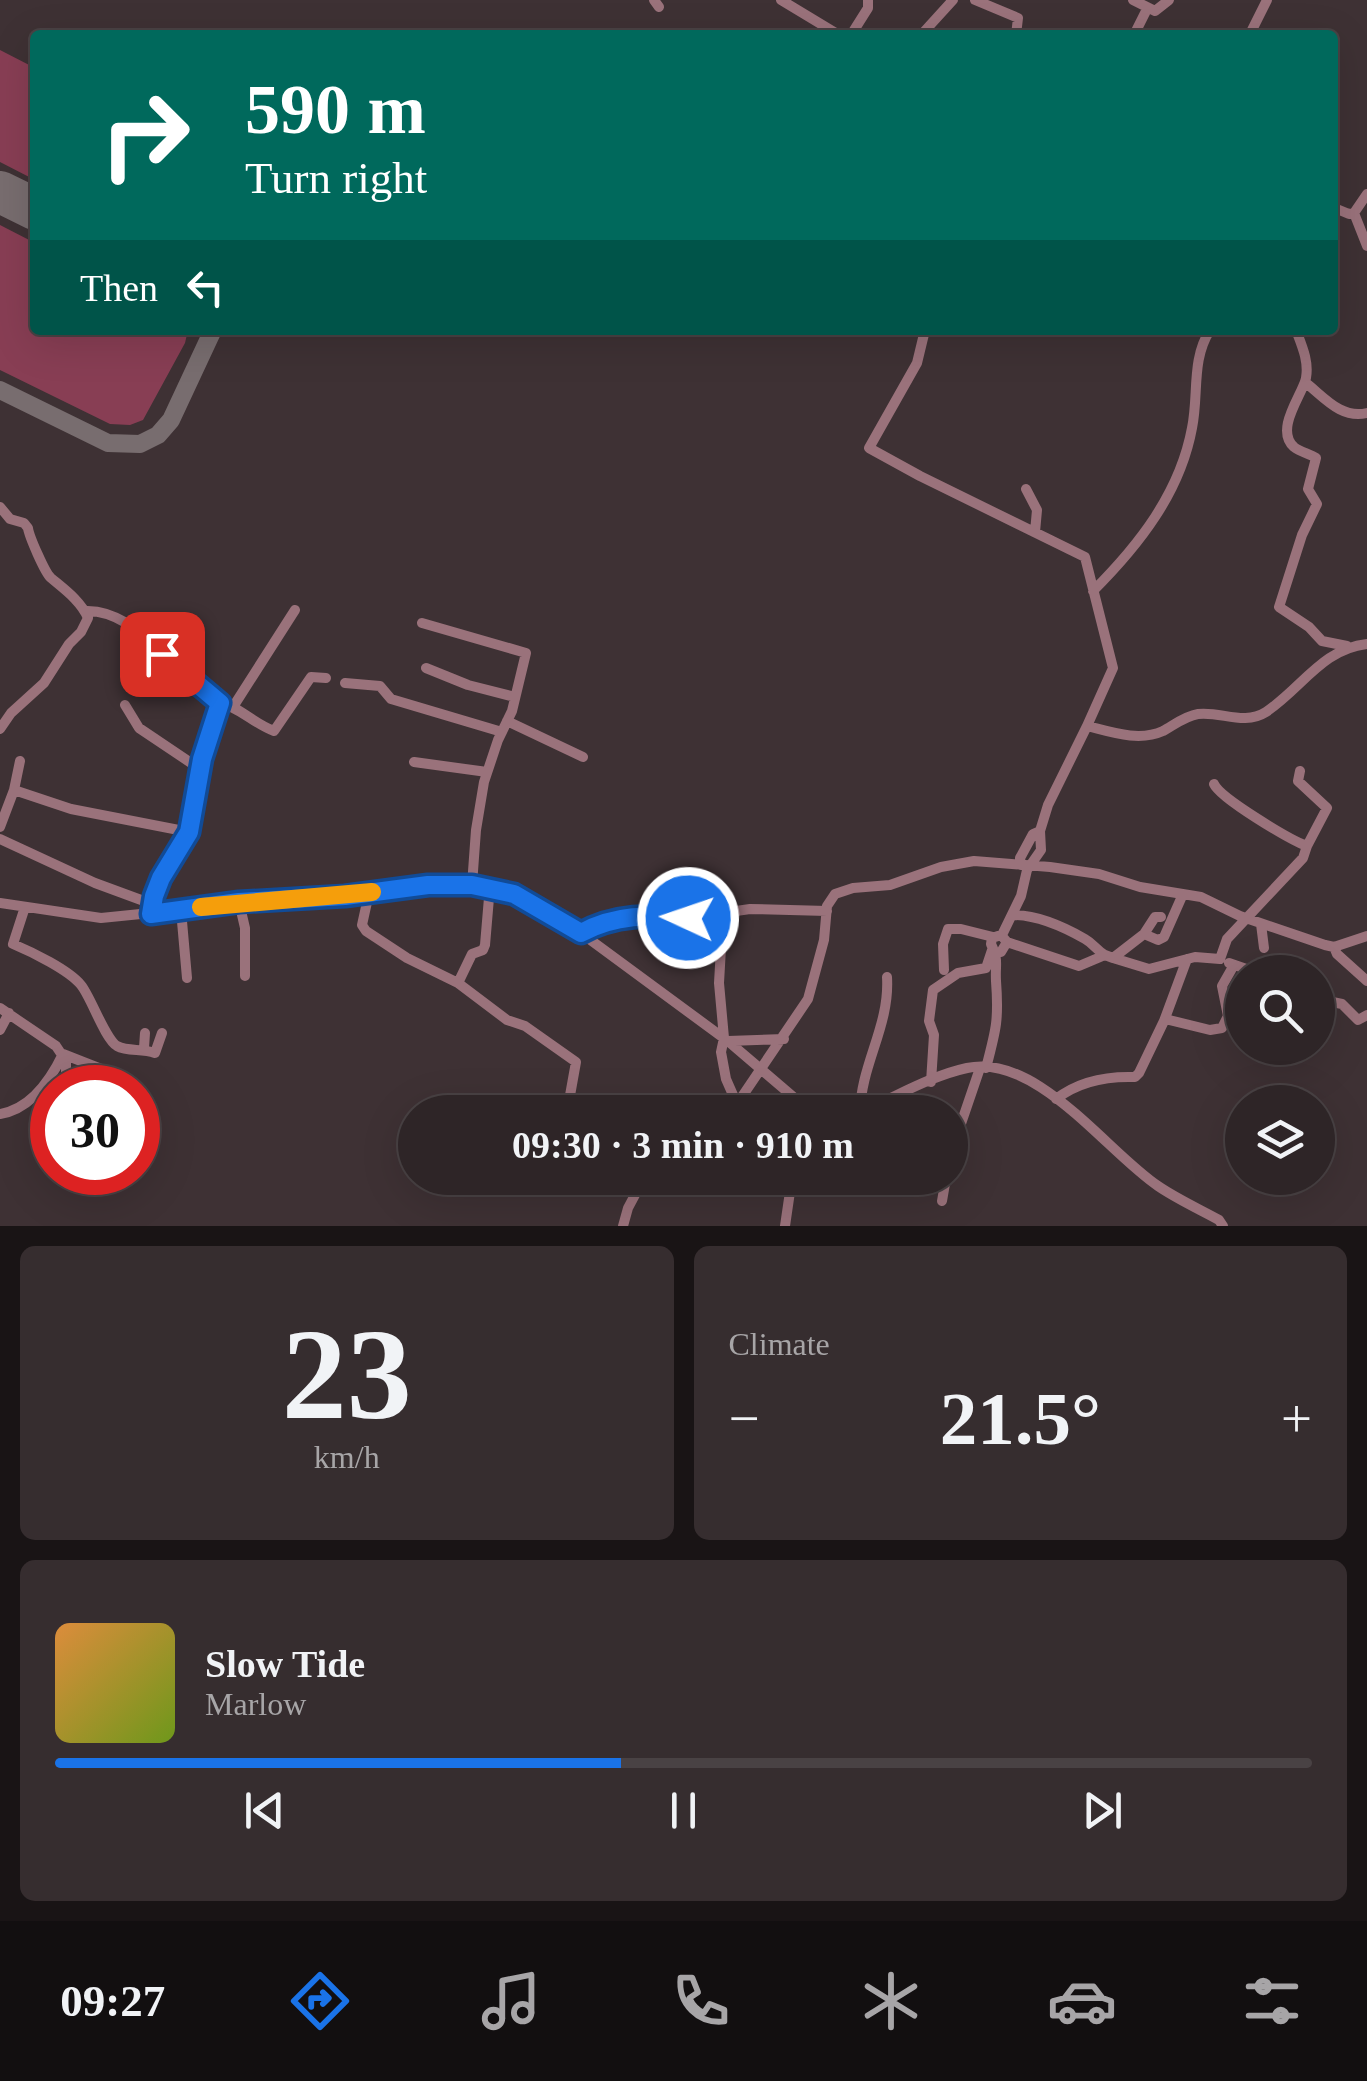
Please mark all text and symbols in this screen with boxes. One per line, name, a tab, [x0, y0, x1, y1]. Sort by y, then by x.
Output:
icon: right	[80, 70, 210, 200]
text: 590 m	[245, 71, 426, 148]
text: Turn right	[245, 153, 427, 203]
icon: left	[178, 260, 233, 315]
text: Then	[80, 267, 158, 309]
pin	[120, 612, 205, 697]
icon: arrive	[135, 627, 190, 682]
position arrow	[636, 866, 740, 970]
map controls	[1225, 955, 1335, 1195]
button: search	[1225, 955, 1335, 1065]
speed limit sign: 30	[30, 1065, 160, 1195]
button: layers	[1225, 1085, 1335, 1195]
text: 09:30 · 3 min · 910 m	[512, 1124, 854, 1166]
text: 23	[282, 1302, 412, 1446]
text: Climate	[729, 1326, 830, 1362]
text: 21.5°	[940, 1377, 1101, 1460]
text: −	[729, 1388, 760, 1449]
text: +	[1281, 1388, 1312, 1449]
text: km/h	[314, 1439, 380, 1475]
text: Slow Tide	[205, 1643, 365, 1685]
text: Marlow	[205, 1686, 306, 1722]
icon: previous	[237, 1783, 292, 1838]
icon: pause	[656, 1783, 711, 1838]
icon: next	[1075, 1783, 1130, 1838]
icon: directions	[285, 1966, 355, 2036]
icon: music	[476, 1966, 546, 2036]
icon: phone	[666, 1966, 736, 2036]
icon: climate	[856, 1966, 926, 2036]
icon: car	[1047, 1966, 1117, 2036]
icon: filters	[1237, 1966, 1307, 2036]
text: 09:27	[60, 1976, 165, 2026]

